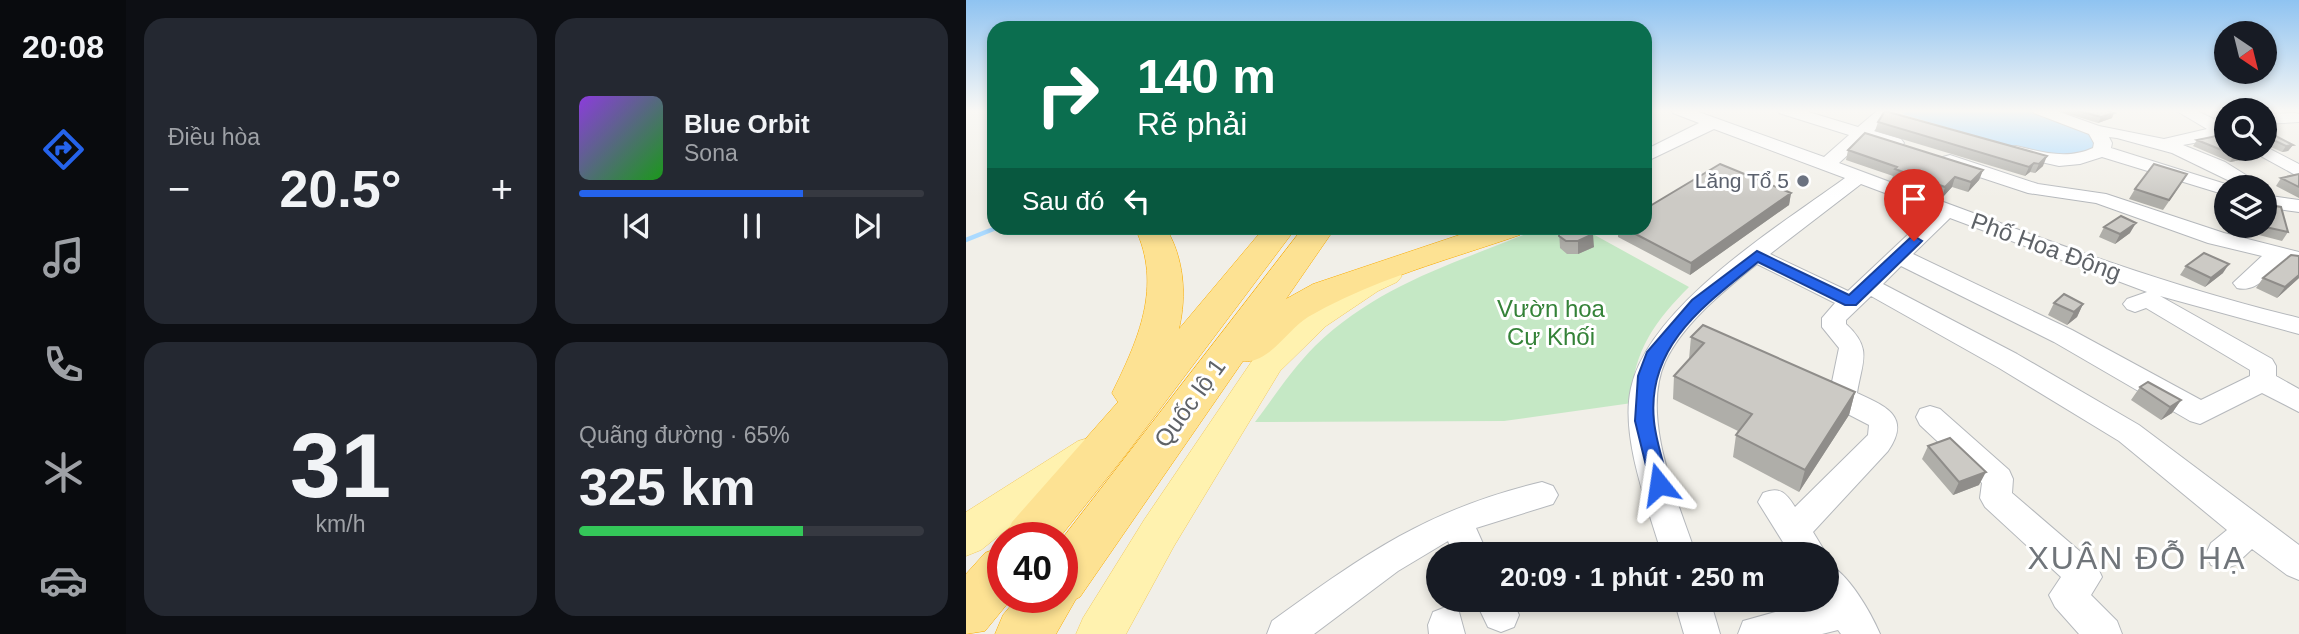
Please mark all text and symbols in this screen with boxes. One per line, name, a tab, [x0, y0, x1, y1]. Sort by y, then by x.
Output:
north arrow	[2214, 21, 2277, 84]
map controls	[2214, 21, 2277, 238]
text: 20:08	[22, 29, 104, 65]
icon: right	[1022, 49, 1113, 140]
text: 140 m	[1137, 49, 1276, 103]
button: search	[2214, 98, 2277, 161]
text: Rẽ phải	[1137, 106, 1247, 142]
text: Blue Orbit	[684, 109, 810, 139]
text: Điều hòa	[168, 124, 260, 150]
icon: directions	[39, 125, 88, 174]
text: Sona	[684, 140, 738, 166]
text: 20.5°	[279, 160, 402, 218]
text: −	[168, 168, 190, 210]
text: +	[491, 168, 513, 210]
place label: Lăng Tổ 5	[1695, 169, 1789, 192]
pin	[1884, 169, 1944, 241]
marker: Lăng Tổ 5	[1795, 173, 1811, 189]
button: layers	[2214, 175, 2277, 238]
icon: arrive	[1895, 180, 1933, 218]
icon: left	[1118, 182, 1156, 220]
text: Sau đó	[1022, 186, 1104, 216]
icon: previous	[618, 207, 656, 245]
icon: pause	[733, 207, 771, 245]
icon: next	[848, 207, 886, 245]
street label: Phố Hoa Động	[1968, 207, 2125, 286]
icon: music	[39, 233, 88, 282]
park label: Vườn hoa Cự Khối	[1497, 295, 1606, 350]
icon: phone	[39, 340, 88, 389]
street label: Quốc lộ 1	[1148, 353, 1231, 452]
text: 31	[290, 415, 391, 516]
text: Quãng đường · 65%	[579, 422, 790, 448]
position arrow	[1622, 447, 1696, 521]
icon: climate	[39, 448, 88, 497]
text: 325 km	[579, 458, 755, 516]
text: km/h	[316, 511, 365, 537]
speed limit sign: 40	[987, 522, 1078, 613]
district label: XUÂN ĐỖ HẠ	[2027, 540, 2247, 576]
icon: car	[39, 556, 88, 605]
text: 20:09 · 1 phút · 250 m	[1500, 562, 1765, 592]

